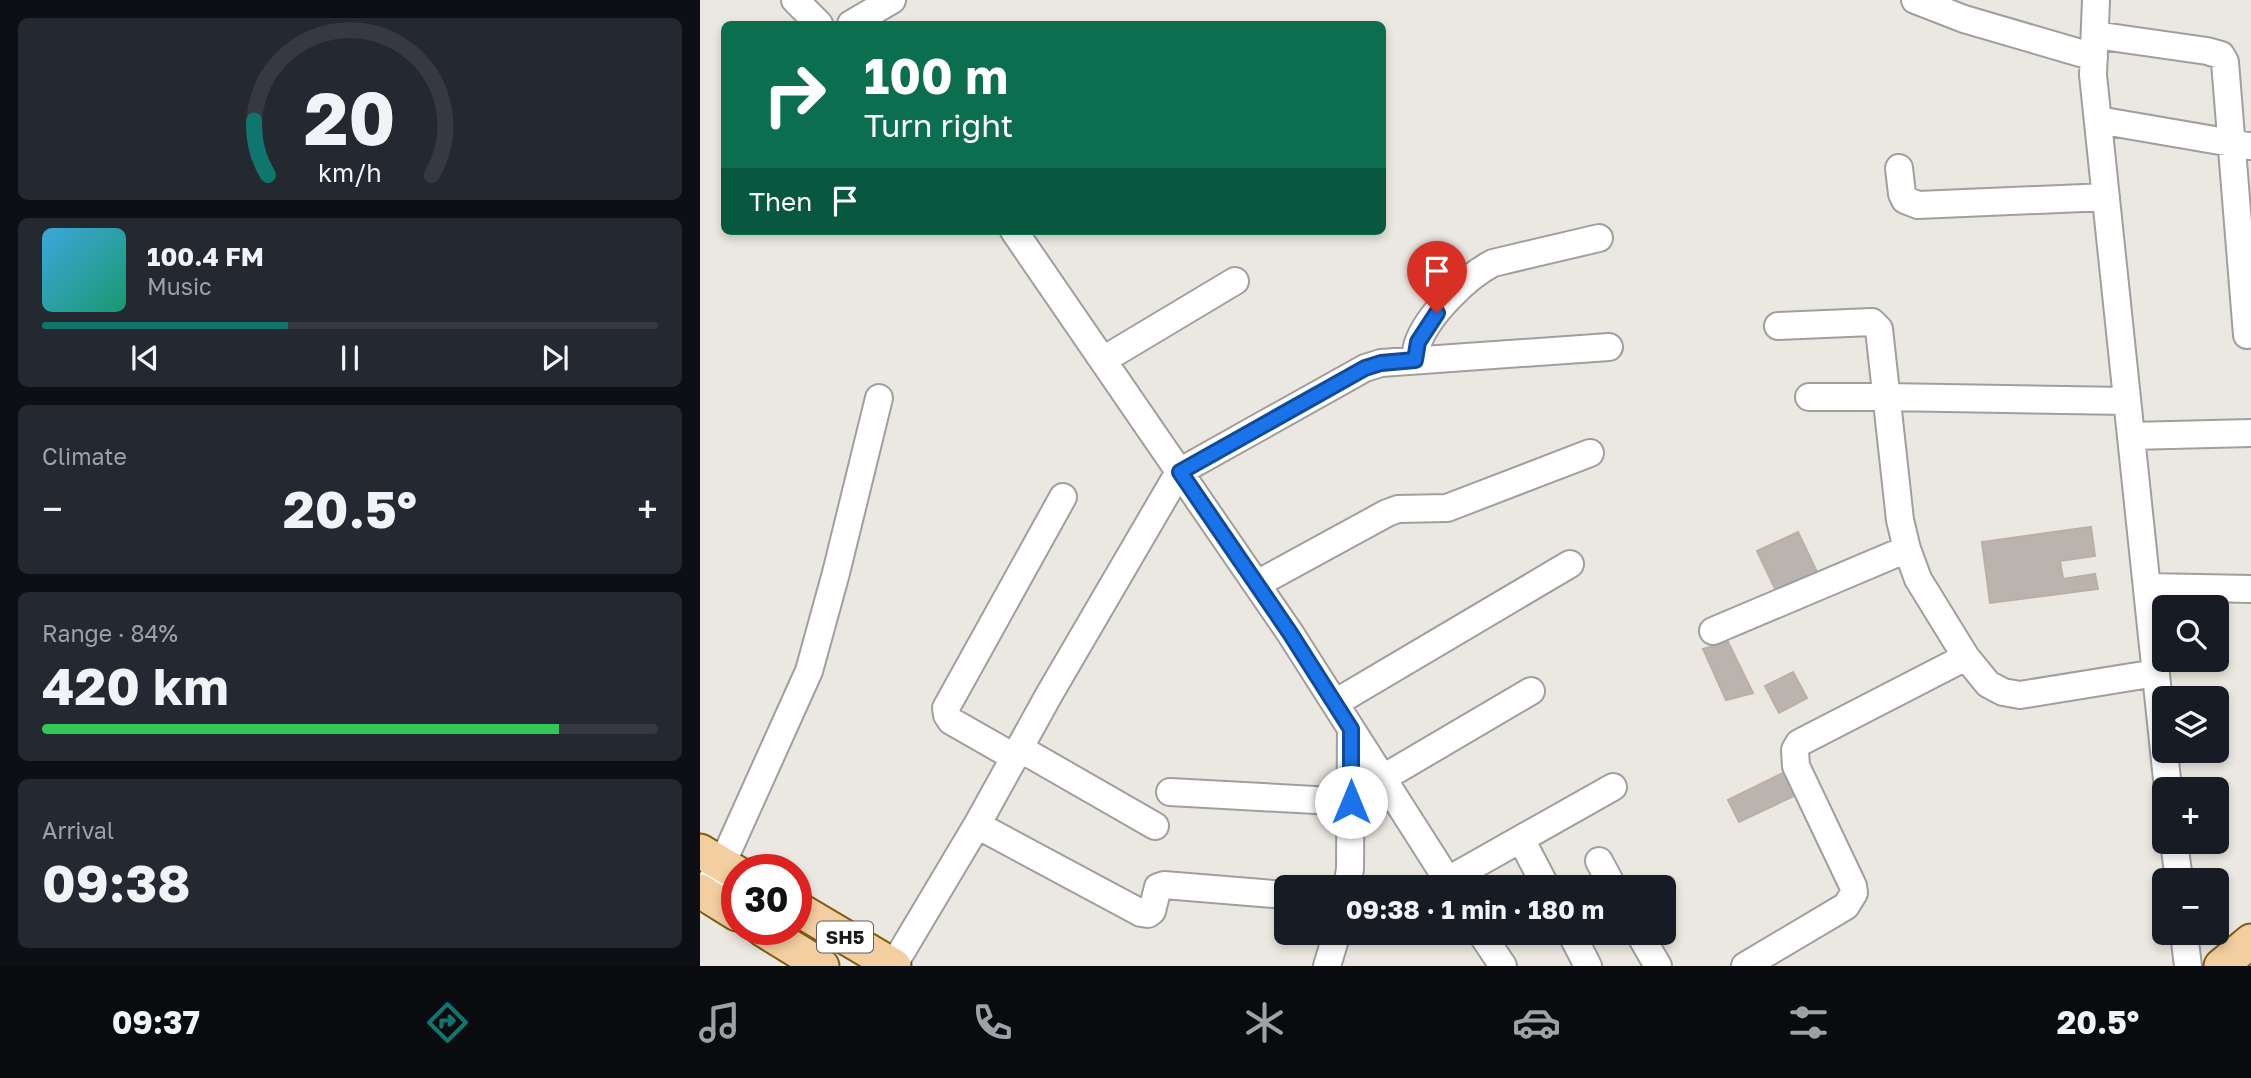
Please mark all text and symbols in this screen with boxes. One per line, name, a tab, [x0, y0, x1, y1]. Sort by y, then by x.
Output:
text: 100 m	[864, 46, 1008, 105]
icon: right	[749, 49, 840, 140]
text: 20	[304, 74, 396, 161]
text: Turn right	[864, 106, 1013, 144]
text: km/h	[318, 157, 382, 188]
icon: arrive	[826, 182, 864, 220]
text: Then	[749, 186, 812, 217]
text: 100.4 FM	[147, 241, 264, 272]
pin	[1407, 241, 1467, 313]
icon: arrive	[1418, 252, 1456, 290]
text: Music	[147, 272, 212, 300]
icon: previous	[126, 339, 164, 377]
icon: pause	[331, 339, 369, 377]
icon: next	[536, 339, 574, 377]
text: Climate	[42, 442, 127, 470]
text: 20.5°	[283, 477, 417, 539]
text: −	[42, 486, 63, 531]
text: +	[637, 486, 658, 531]
map controls	[2152, 595, 2229, 945]
button: search	[2152, 595, 2229, 672]
text: Range · 84%	[42, 619, 178, 647]
text: 420 km	[42, 654, 229, 716]
button: layers	[2152, 686, 2229, 763]
position arrow	[1314, 765, 1388, 839]
button: +	[2152, 777, 2229, 854]
text: Arrival	[42, 816, 114, 844]
text: 09:38	[42, 851, 190, 913]
speed limit sign: 30	[721, 854, 812, 945]
button: −	[2152, 868, 2229, 945]
text: 09:38 · 1 min · 180 m	[1346, 894, 1604, 925]
road number: SH5	[817, 922, 873, 953]
icon: directions	[423, 998, 472, 1047]
icon: music	[695, 998, 744, 1047]
icon: phone	[968, 998, 1017, 1047]
icon: climate	[1240, 998, 1289, 1047]
icon: car	[1512, 998, 1561, 1047]
icon: filters	[1784, 998, 1833, 1047]
text: 09:37	[112, 1003, 200, 1041]
text: 20.5°	[2057, 1003, 2139, 1041]

